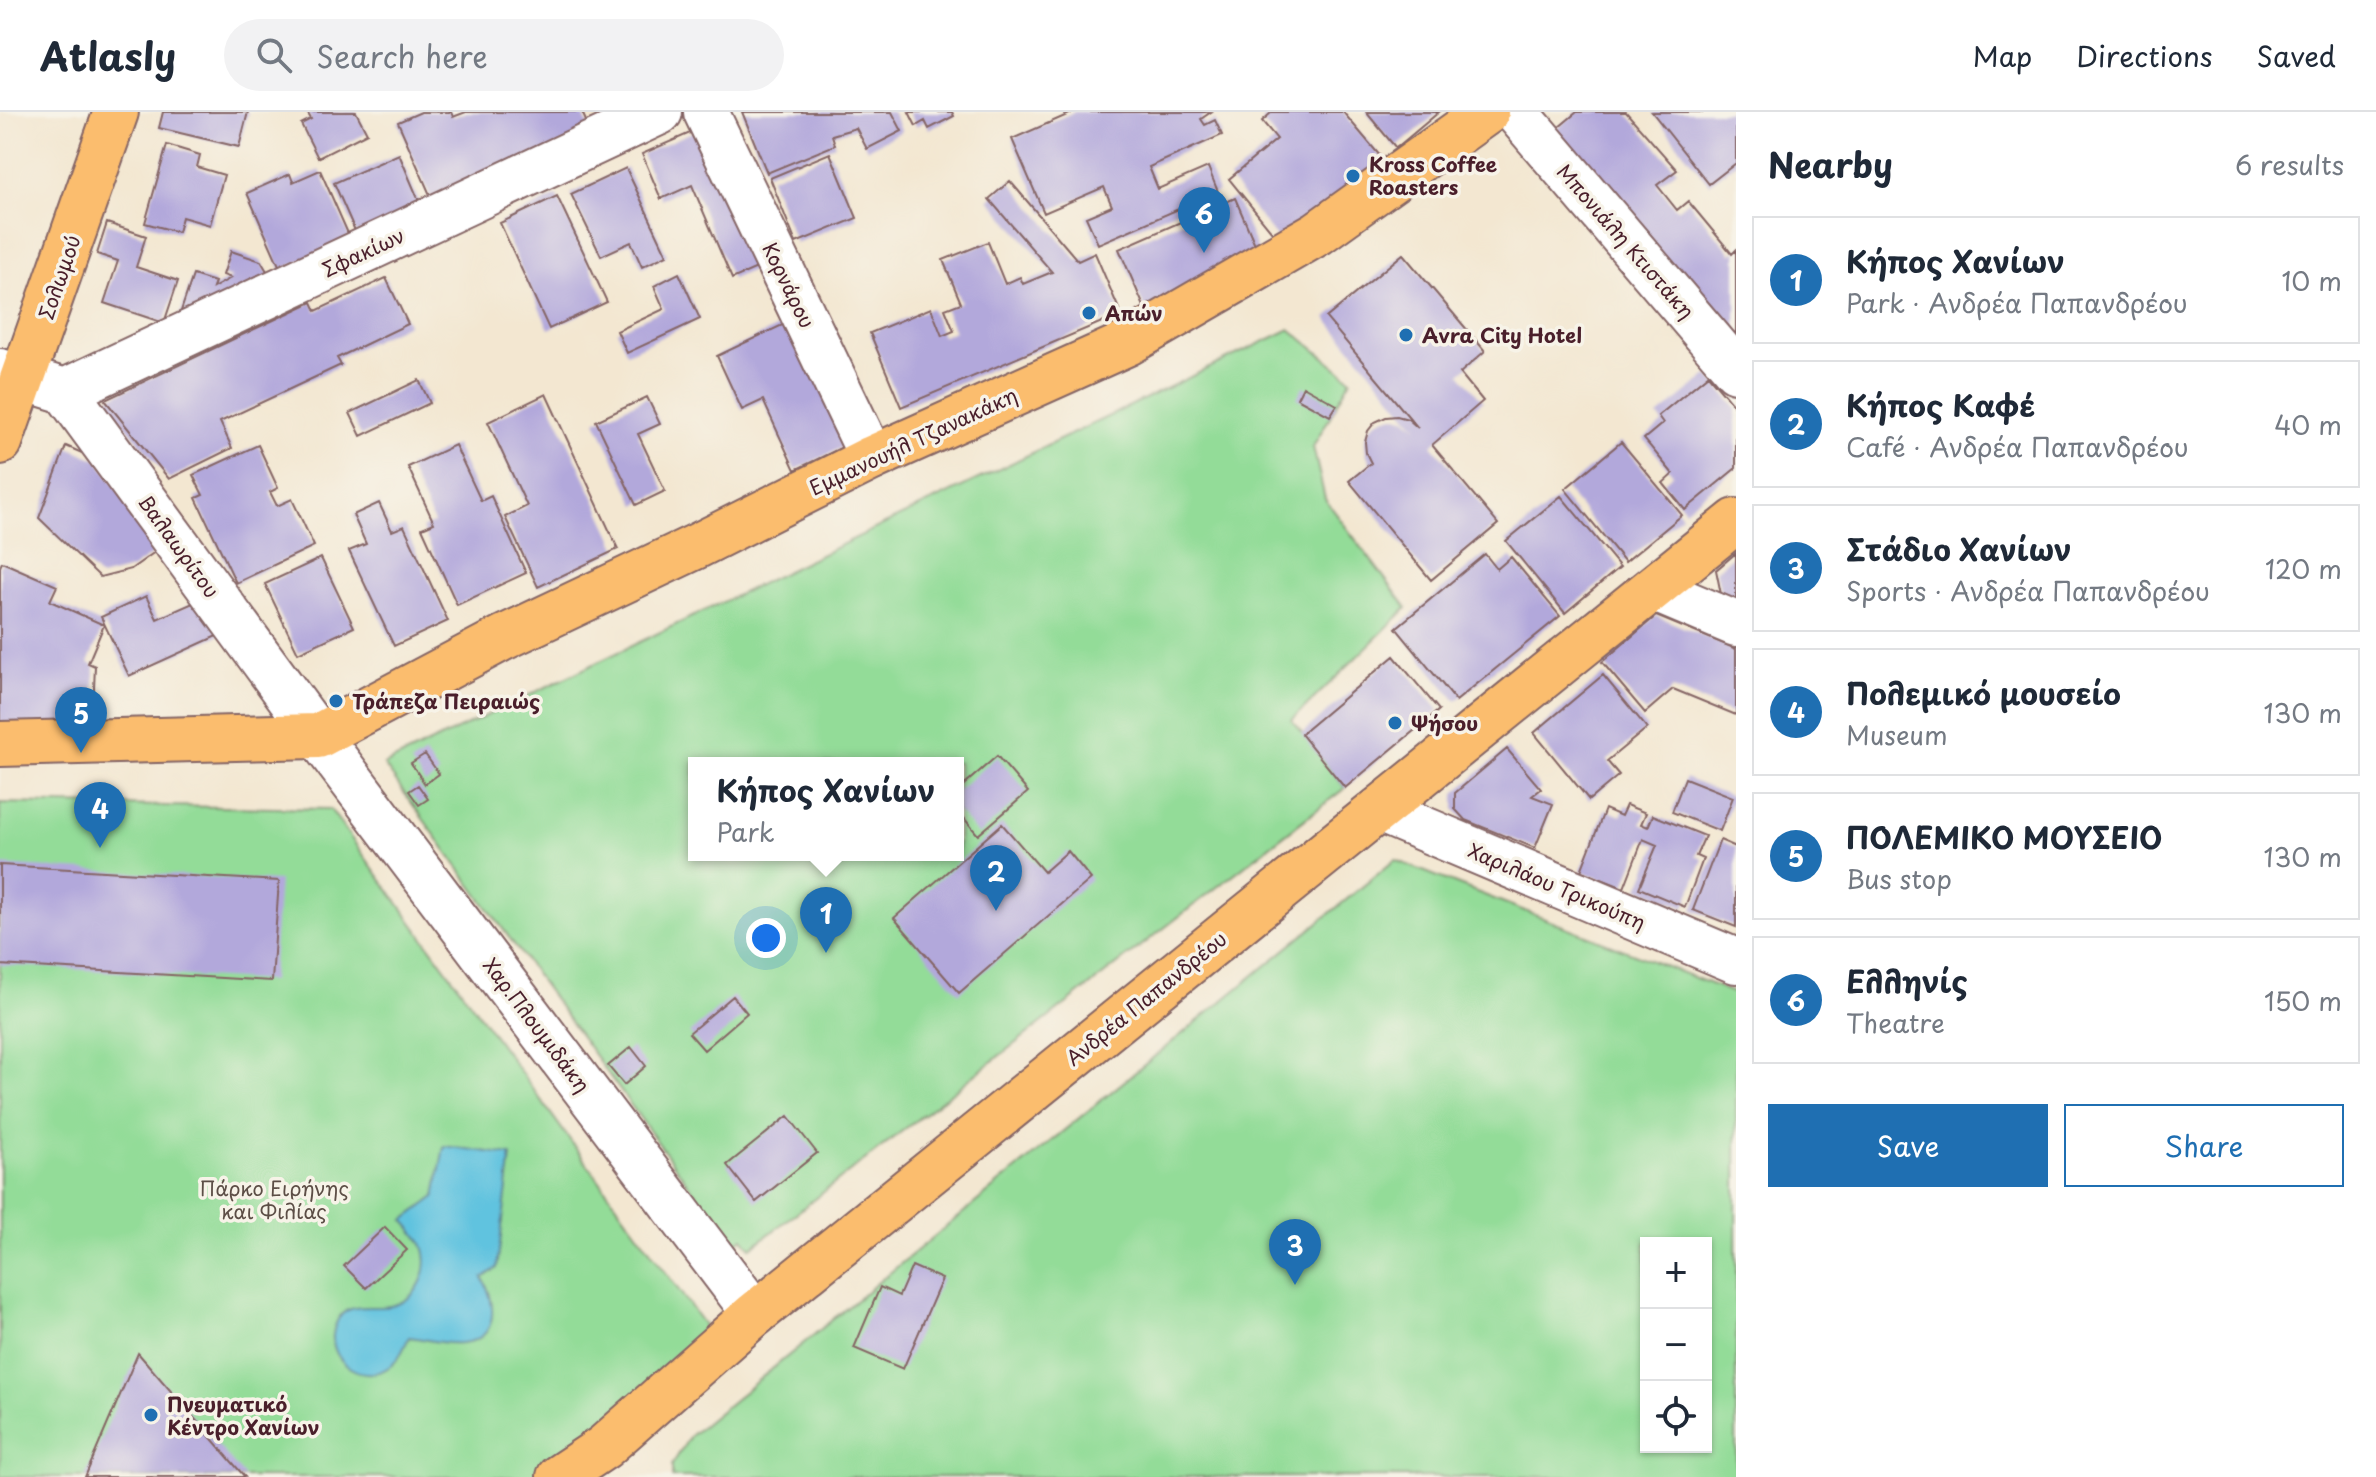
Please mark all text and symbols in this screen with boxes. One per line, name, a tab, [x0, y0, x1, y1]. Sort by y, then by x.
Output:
search box	[224, 19, 784, 91]
text: Atlasly	[40, 27, 176, 84]
icon: search	[252, 33, 296, 77]
text: Search here	[316, 33, 488, 78]
text: Map	[1973, 34, 2032, 77]
text: Directions	[2076, 34, 2213, 77]
text: Saved	[2257, 34, 2336, 77]
text: Nearby	[1768, 138, 1893, 190]
text: 6 results	[2235, 145, 2344, 184]
place label: Kross Coffee Roasters	[1369, 149, 1497, 202]
street label: Μπονιάλη Κτιστάκη	[1550, 157, 1702, 325]
marker: Kross Coffee Roasters	[1344, 167, 1362, 185]
pin: 6	[1178, 187, 1230, 253]
street label: Σφακίων	[317, 220, 409, 284]
street label: Σολωμού	[31, 231, 87, 323]
street label: Κορνάρου	[755, 237, 823, 333]
text: Κήπος Χανίων	[1846, 238, 2065, 283]
text: 1	[1790, 261, 1802, 300]
text: 10 m	[2281, 261, 2342, 300]
text: Park · Ανδρέα Παπανδρέου	[1846, 283, 2188, 322]
place label: Απών	[1105, 298, 1163, 328]
marker: Απών	[1080, 304, 1098, 322]
place label: Avra City Hotel	[1422, 320, 1582, 350]
marker: Avra City Hotel	[1397, 326, 1415, 344]
street label: Εμμανουήλ Τζανακάκη	[804, 380, 1022, 502]
text: Κήπος Καφέ	[1846, 382, 2035, 427]
text: 2	[1787, 405, 1805, 444]
text: 40 m	[2274, 405, 2342, 444]
text: Café · Ανδρέα Παπανδρέου	[1846, 427, 2189, 466]
street label: Βαλαωρίτου	[131, 488, 227, 604]
text: Στάδιο Χανίων	[1846, 526, 2072, 571]
text: 3	[1787, 549, 1805, 588]
text: 120 m	[2265, 549, 2342, 588]
text: Sports · Ανδρέα Παπανδρέου	[1846, 571, 2210, 610]
text: Πολεμικό μουσείο	[1846, 670, 2121, 715]
place label: Τράπεζα Πειραιώς	[352, 686, 540, 716]
pin: 5	[55, 687, 107, 753]
marker: Τράπεζα Πειραιώς	[327, 692, 345, 710]
text: 4	[1787, 693, 1805, 732]
text: 130 m	[2263, 693, 2342, 732]
place label: Ψήσου	[1411, 708, 1478, 738]
marker: Ψήσου	[1386, 714, 1404, 732]
text: Museum	[1846, 715, 1948, 754]
popup	[688, 757, 964, 861]
text: Κήπος Χανίων	[717, 767, 935, 812]
pin: 4	[74, 782, 126, 848]
text: Park	[717, 812, 775, 851]
text: ΠΟΛΕΜΙΚΟ ΜΟΥΣΕΙΟ	[1846, 814, 2162, 859]
street label: Χαριλάου Τρικούπη	[1464, 835, 1650, 937]
text: 5	[1788, 837, 1804, 876]
text: 130 m	[2263, 837, 2342, 876]
pin: 2	[970, 845, 1022, 911]
text: Bus stop	[1846, 859, 1952, 898]
pin: 1	[800, 887, 852, 953]
your location	[746, 918, 786, 958]
street label: Ανδρέα Παπανδρέου	[1059, 924, 1233, 1072]
street label: Χαρ.Πλουμιδάκη	[476, 951, 598, 1099]
text: Ελληνίς	[1846, 958, 1968, 1003]
text: 6	[1787, 981, 1805, 1020]
text: 150 m	[2264, 981, 2342, 1020]
text: Theatre	[1846, 1003, 1945, 1042]
button: Save	[1768, 1104, 2048, 1187]
button: Share	[2064, 1104, 2344, 1187]
park label: Πάρκο Ειρήνης και Φιλίας	[199, 1173, 349, 1226]
pin: 3	[1269, 1219, 1321, 1285]
map controls	[1640, 1237, 1712, 1453]
button: +	[1640, 1237, 1712, 1309]
button: −	[1640, 1309, 1712, 1381]
button: locate	[1640, 1381, 1712, 1453]
place label: Πνευματικό Κέντρο Χανίων	[167, 1389, 320, 1442]
marker: Πνευματικό Κέντρο Χανίων	[142, 1406, 160, 1424]

